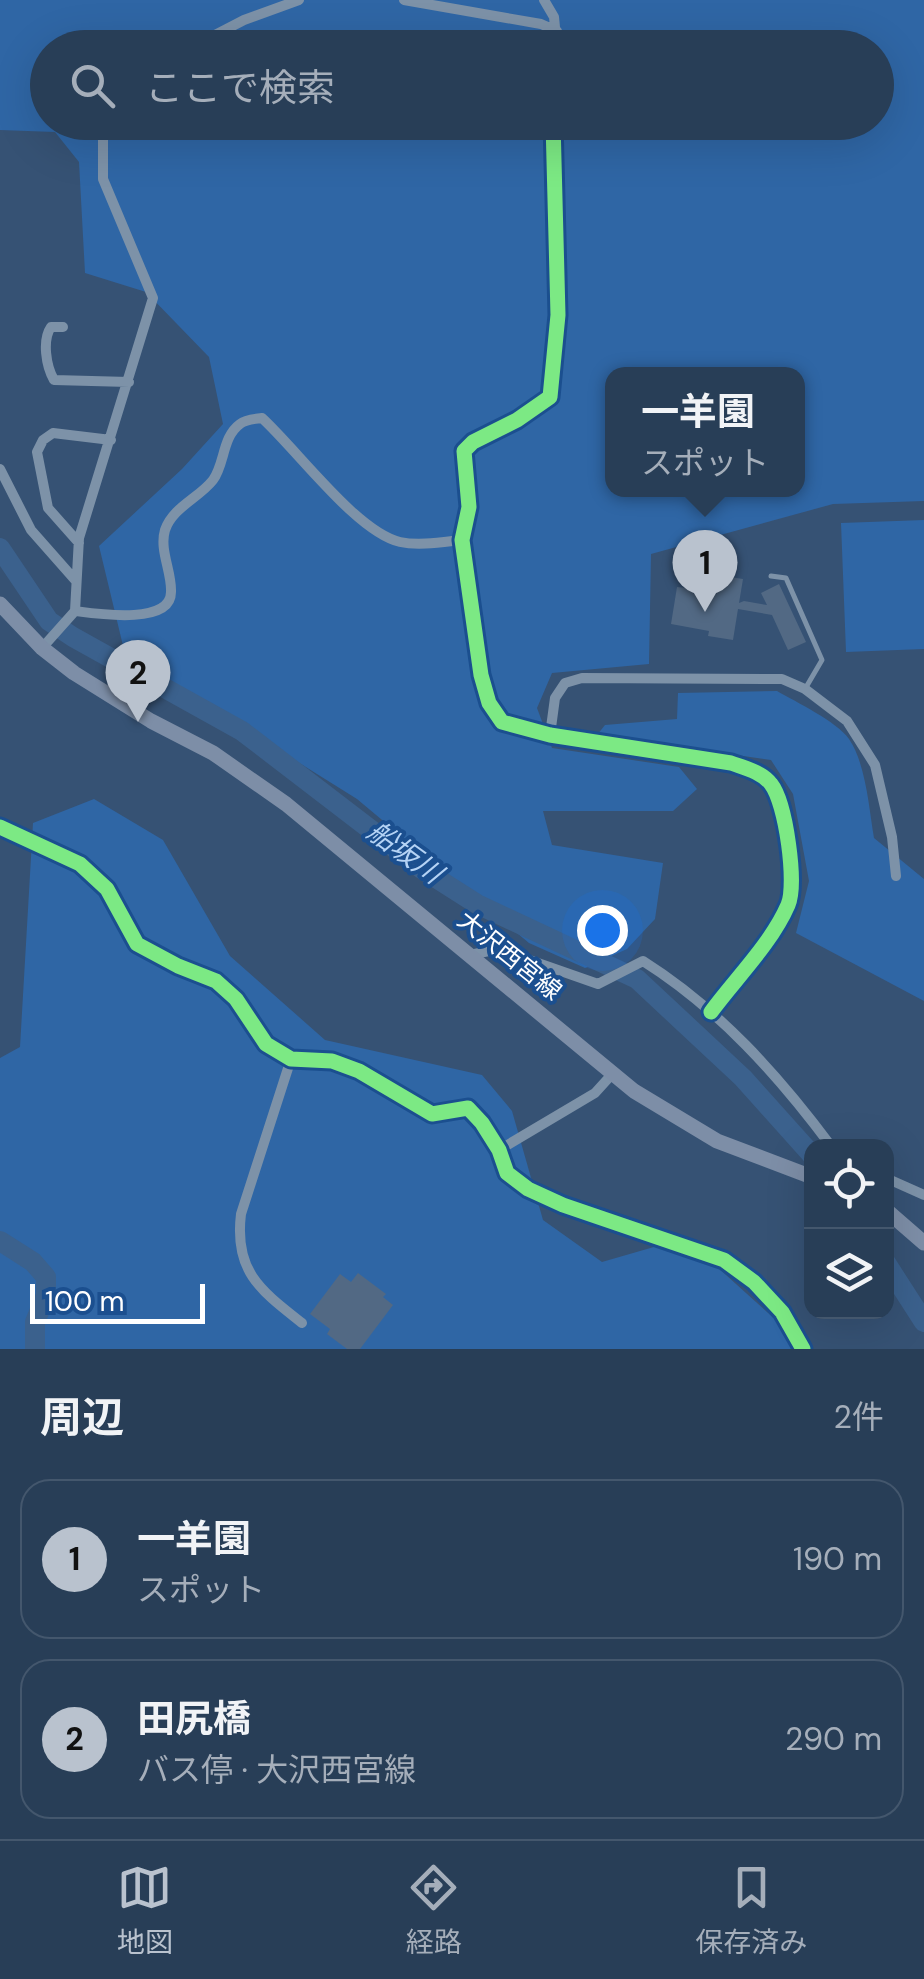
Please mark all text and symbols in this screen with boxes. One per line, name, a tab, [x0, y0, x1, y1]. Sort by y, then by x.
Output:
search box	[30, 30, 894, 140]
icon: search	[65, 58, 120, 113]
text: ここで検索	[145, 63, 335, 113]
popup	[605, 367, 805, 497]
text: 一羊園	[641, 387, 755, 437]
text: スポット	[641, 442, 769, 484]
pin: 1	[672, 530, 738, 612]
pin: 2	[106, 640, 170, 722]
water label: 船坂川	[360, 813, 452, 894]
street label: 大沢西宮線	[451, 903, 569, 1008]
your location	[577, 905, 628, 956]
map controls	[804, 1139, 894, 1319]
button: locate	[804, 1139, 894, 1229]
button: layers	[804, 1229, 894, 1319]
scale bar	[30, 1279, 205, 1324]
text: 100 m	[45, 1283, 124, 1320]
text: 周辺	[40, 1390, 124, 1445]
text: 2件	[834, 1396, 884, 1438]
text: 一羊園	[137, 1514, 251, 1564]
text: 1	[69, 1538, 80, 1580]
text: 190 m	[793, 1538, 882, 1580]
text: スポット	[137, 1569, 265, 1611]
text: 田尻橋	[137, 1694, 251, 1744]
text: 2	[65, 1718, 84, 1760]
text: 290 m	[785, 1718, 882, 1760]
text: バス停 · 大沢西宮線	[137, 1749, 416, 1791]
tab: 地図	[117, 1860, 173, 1961]
tab: 経路	[406, 1860, 462, 1961]
tab: 保存済み	[695, 1860, 807, 1961]

